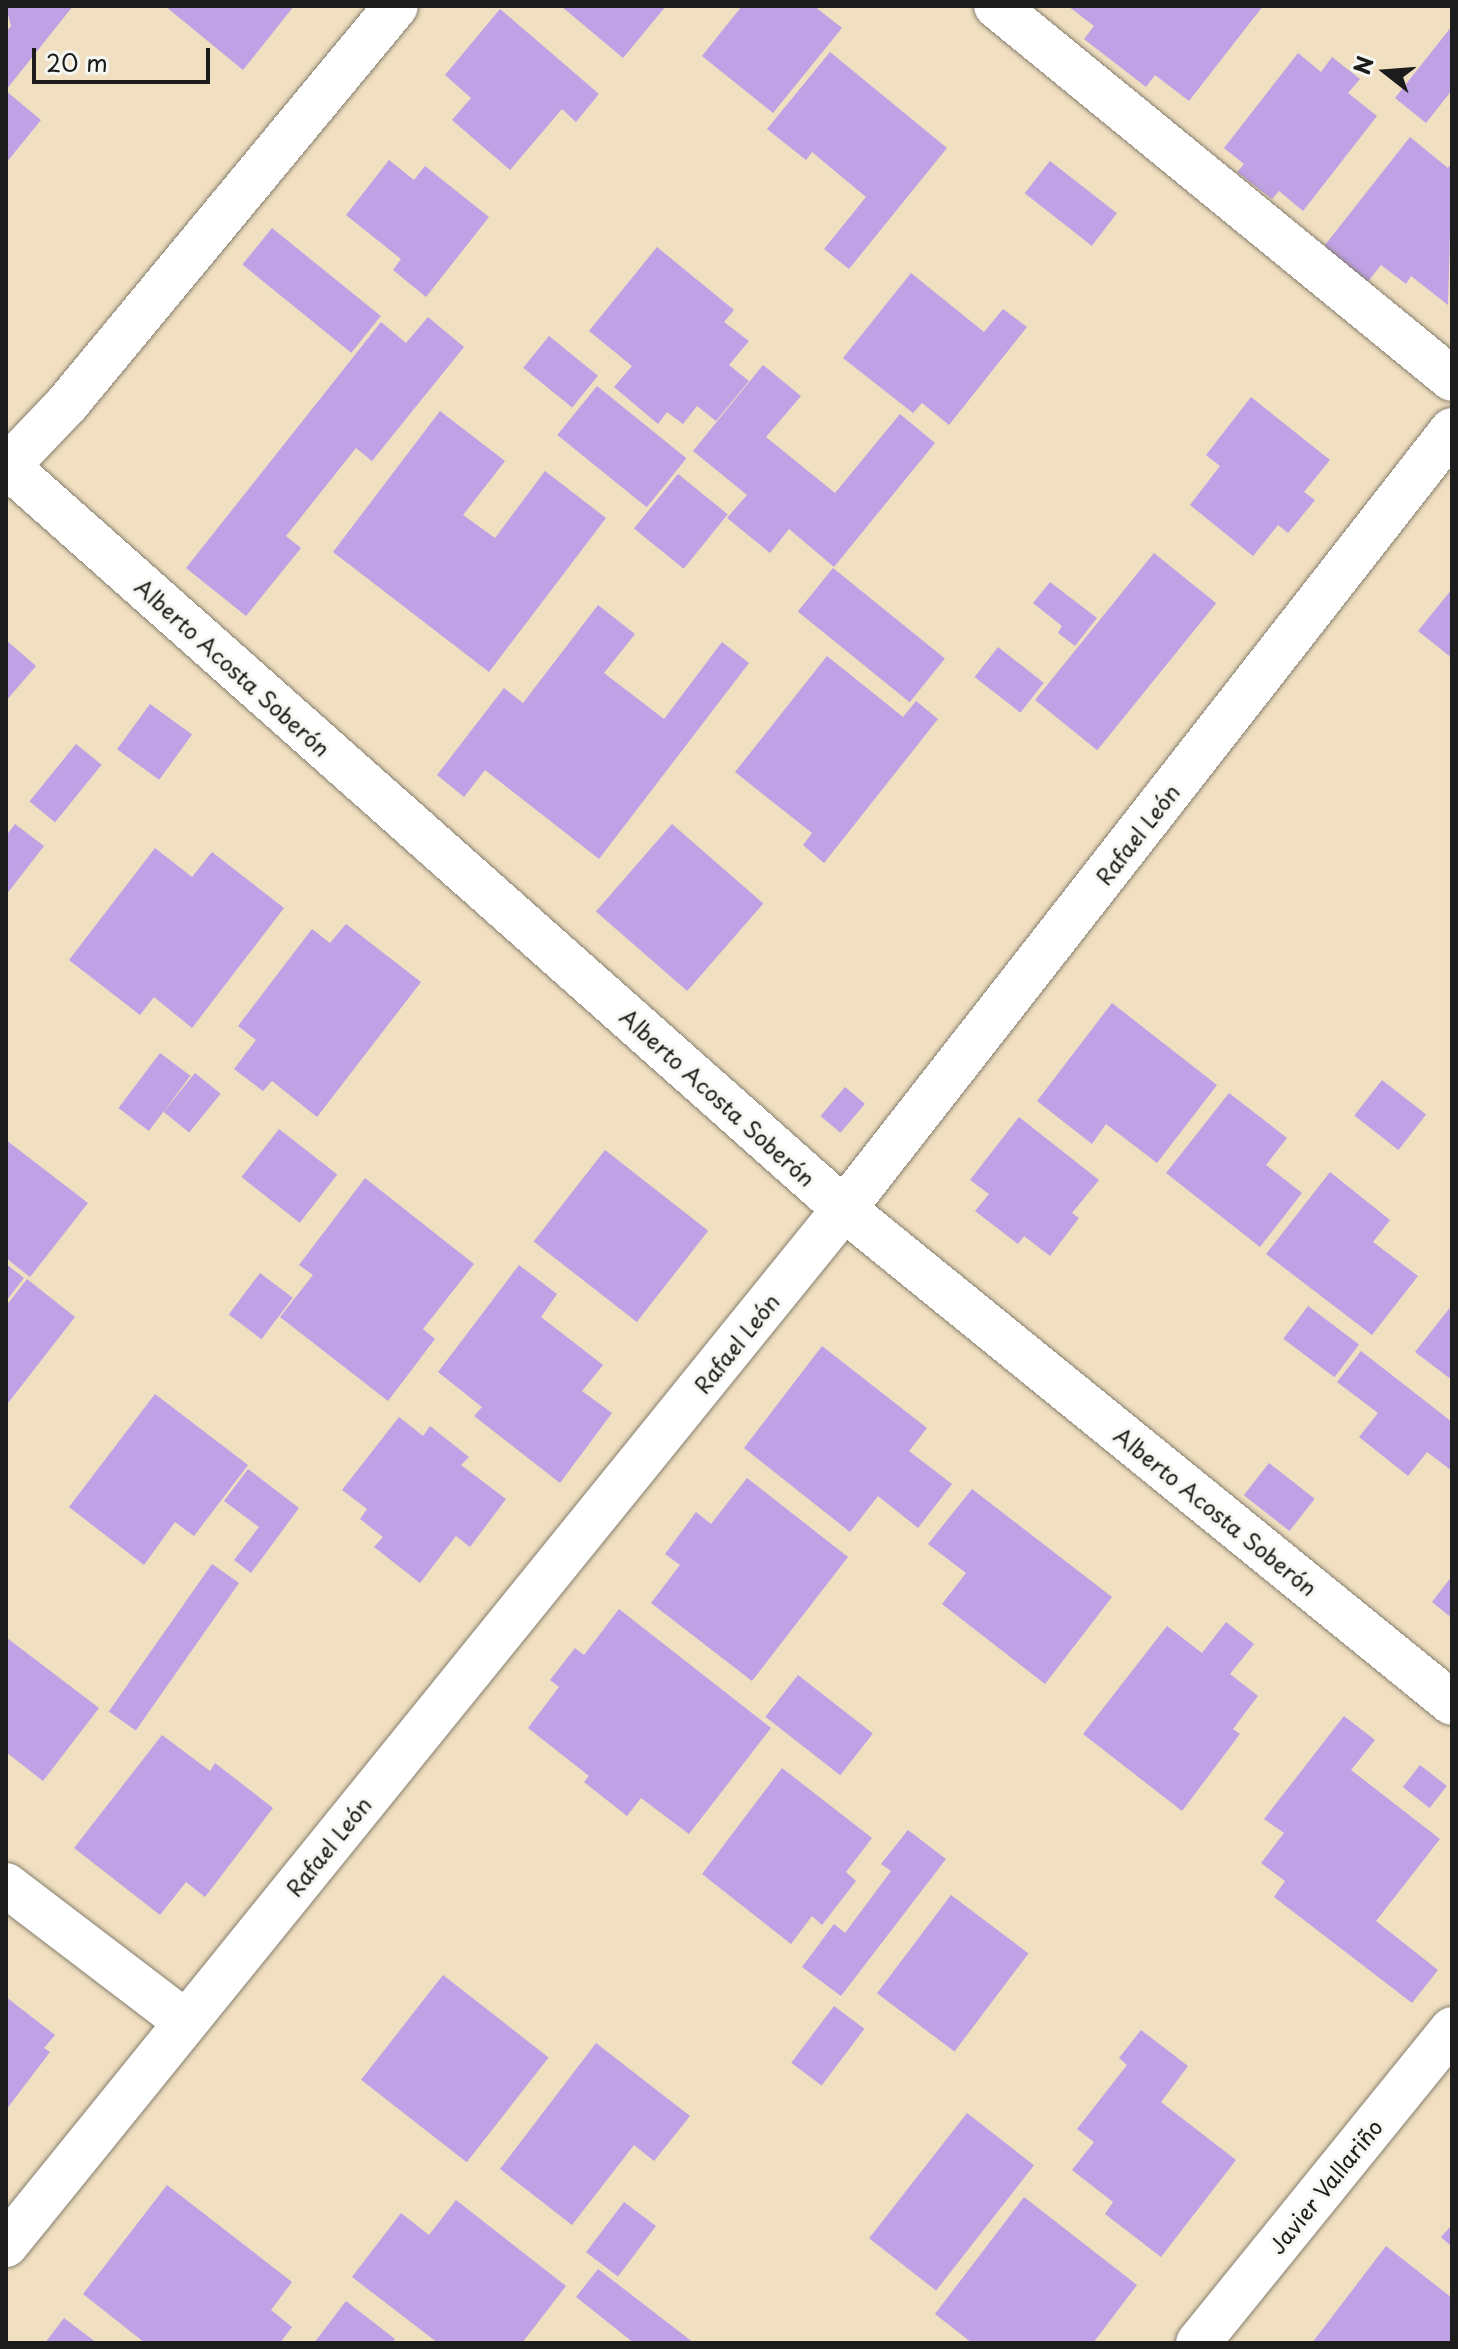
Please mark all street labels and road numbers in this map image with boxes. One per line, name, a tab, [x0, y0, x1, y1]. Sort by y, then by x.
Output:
street label: Alberto Acosta Soberón	[130, 572, 336, 762]
street label: Rafael León	[1089, 778, 1185, 890]
street label: Alberto Acosta Soberón	[615, 1002, 821, 1192]
street label: Rafael León	[688, 1288, 784, 1398]
street label: Alberto Acosta Soberón	[1109, 1421, 1323, 1601]
street label: Rafael León	[280, 1791, 376, 1901]
street label: Javier Vallariño	[1263, 2114, 1387, 2258]

